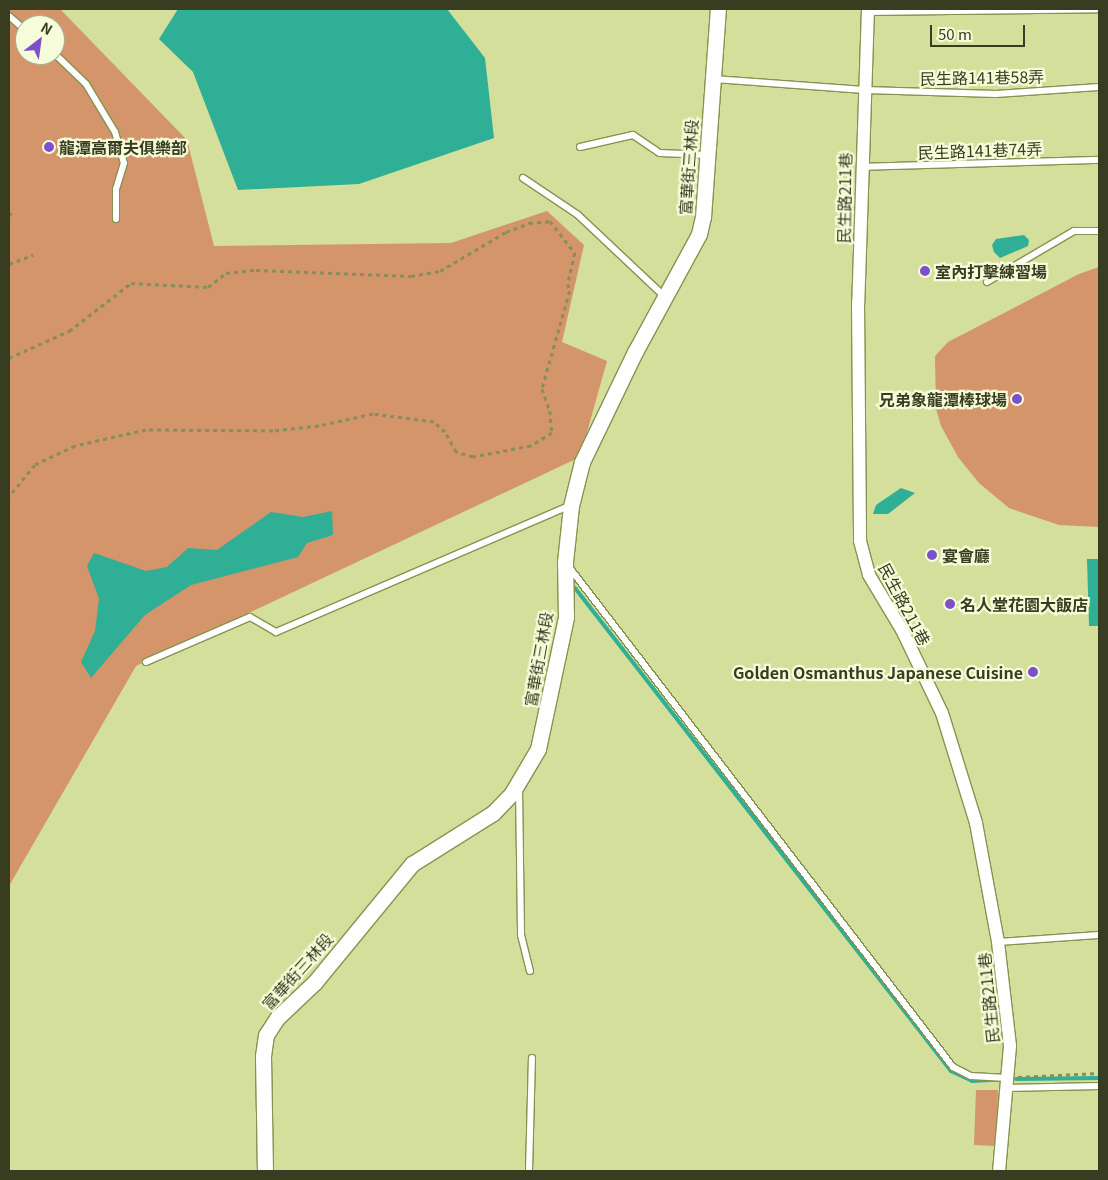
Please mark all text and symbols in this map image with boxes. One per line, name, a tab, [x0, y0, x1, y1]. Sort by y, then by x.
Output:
north arrow	[15, 15, 65, 65]
scale bar	[933, 15, 1028, 47]
text: N	[37, 17, 57, 39]
text: 50 m	[938, 23, 972, 44]
street label: 民生路141巷58弄	[920, 66, 1044, 88]
street label: 富華街三林段	[675, 118, 701, 216]
place label: 龍潭高爾夫俱樂部	[59, 137, 187, 157]
street label: 民生路141巷74弄	[918, 138, 1042, 162]
marker: 龍潭高爾夫俱樂部	[43, 141, 55, 153]
street label: 民生路211巷	[834, 153, 854, 243]
place label: 室內打擊練習場	[935, 261, 1047, 281]
marker: 室內打擊練習場	[919, 265, 931, 277]
place label: 兄弟象龍潭棒球場	[879, 389, 1007, 409]
marker: 兄弟象龍潭棒球場	[1011, 393, 1023, 405]
place label: 宴會廳	[942, 545, 990, 565]
marker: 宴會廳	[926, 549, 938, 561]
street label: 民生路211巷	[875, 559, 935, 649]
place label: 名人堂花園大飯店	[960, 594, 1088, 614]
marker: 名人堂花園大飯店	[944, 598, 956, 610]
street label: 富華街三林段	[520, 610, 556, 708]
place label: Golden Osmanthus Japanese Cuisine	[733, 662, 1023, 682]
marker: Golden Osmanthus Japanese Cuisine	[1027, 666, 1039, 678]
street label: 富華街三林段	[258, 929, 336, 1013]
street label: 民生路211巷	[974, 952, 1002, 1044]

